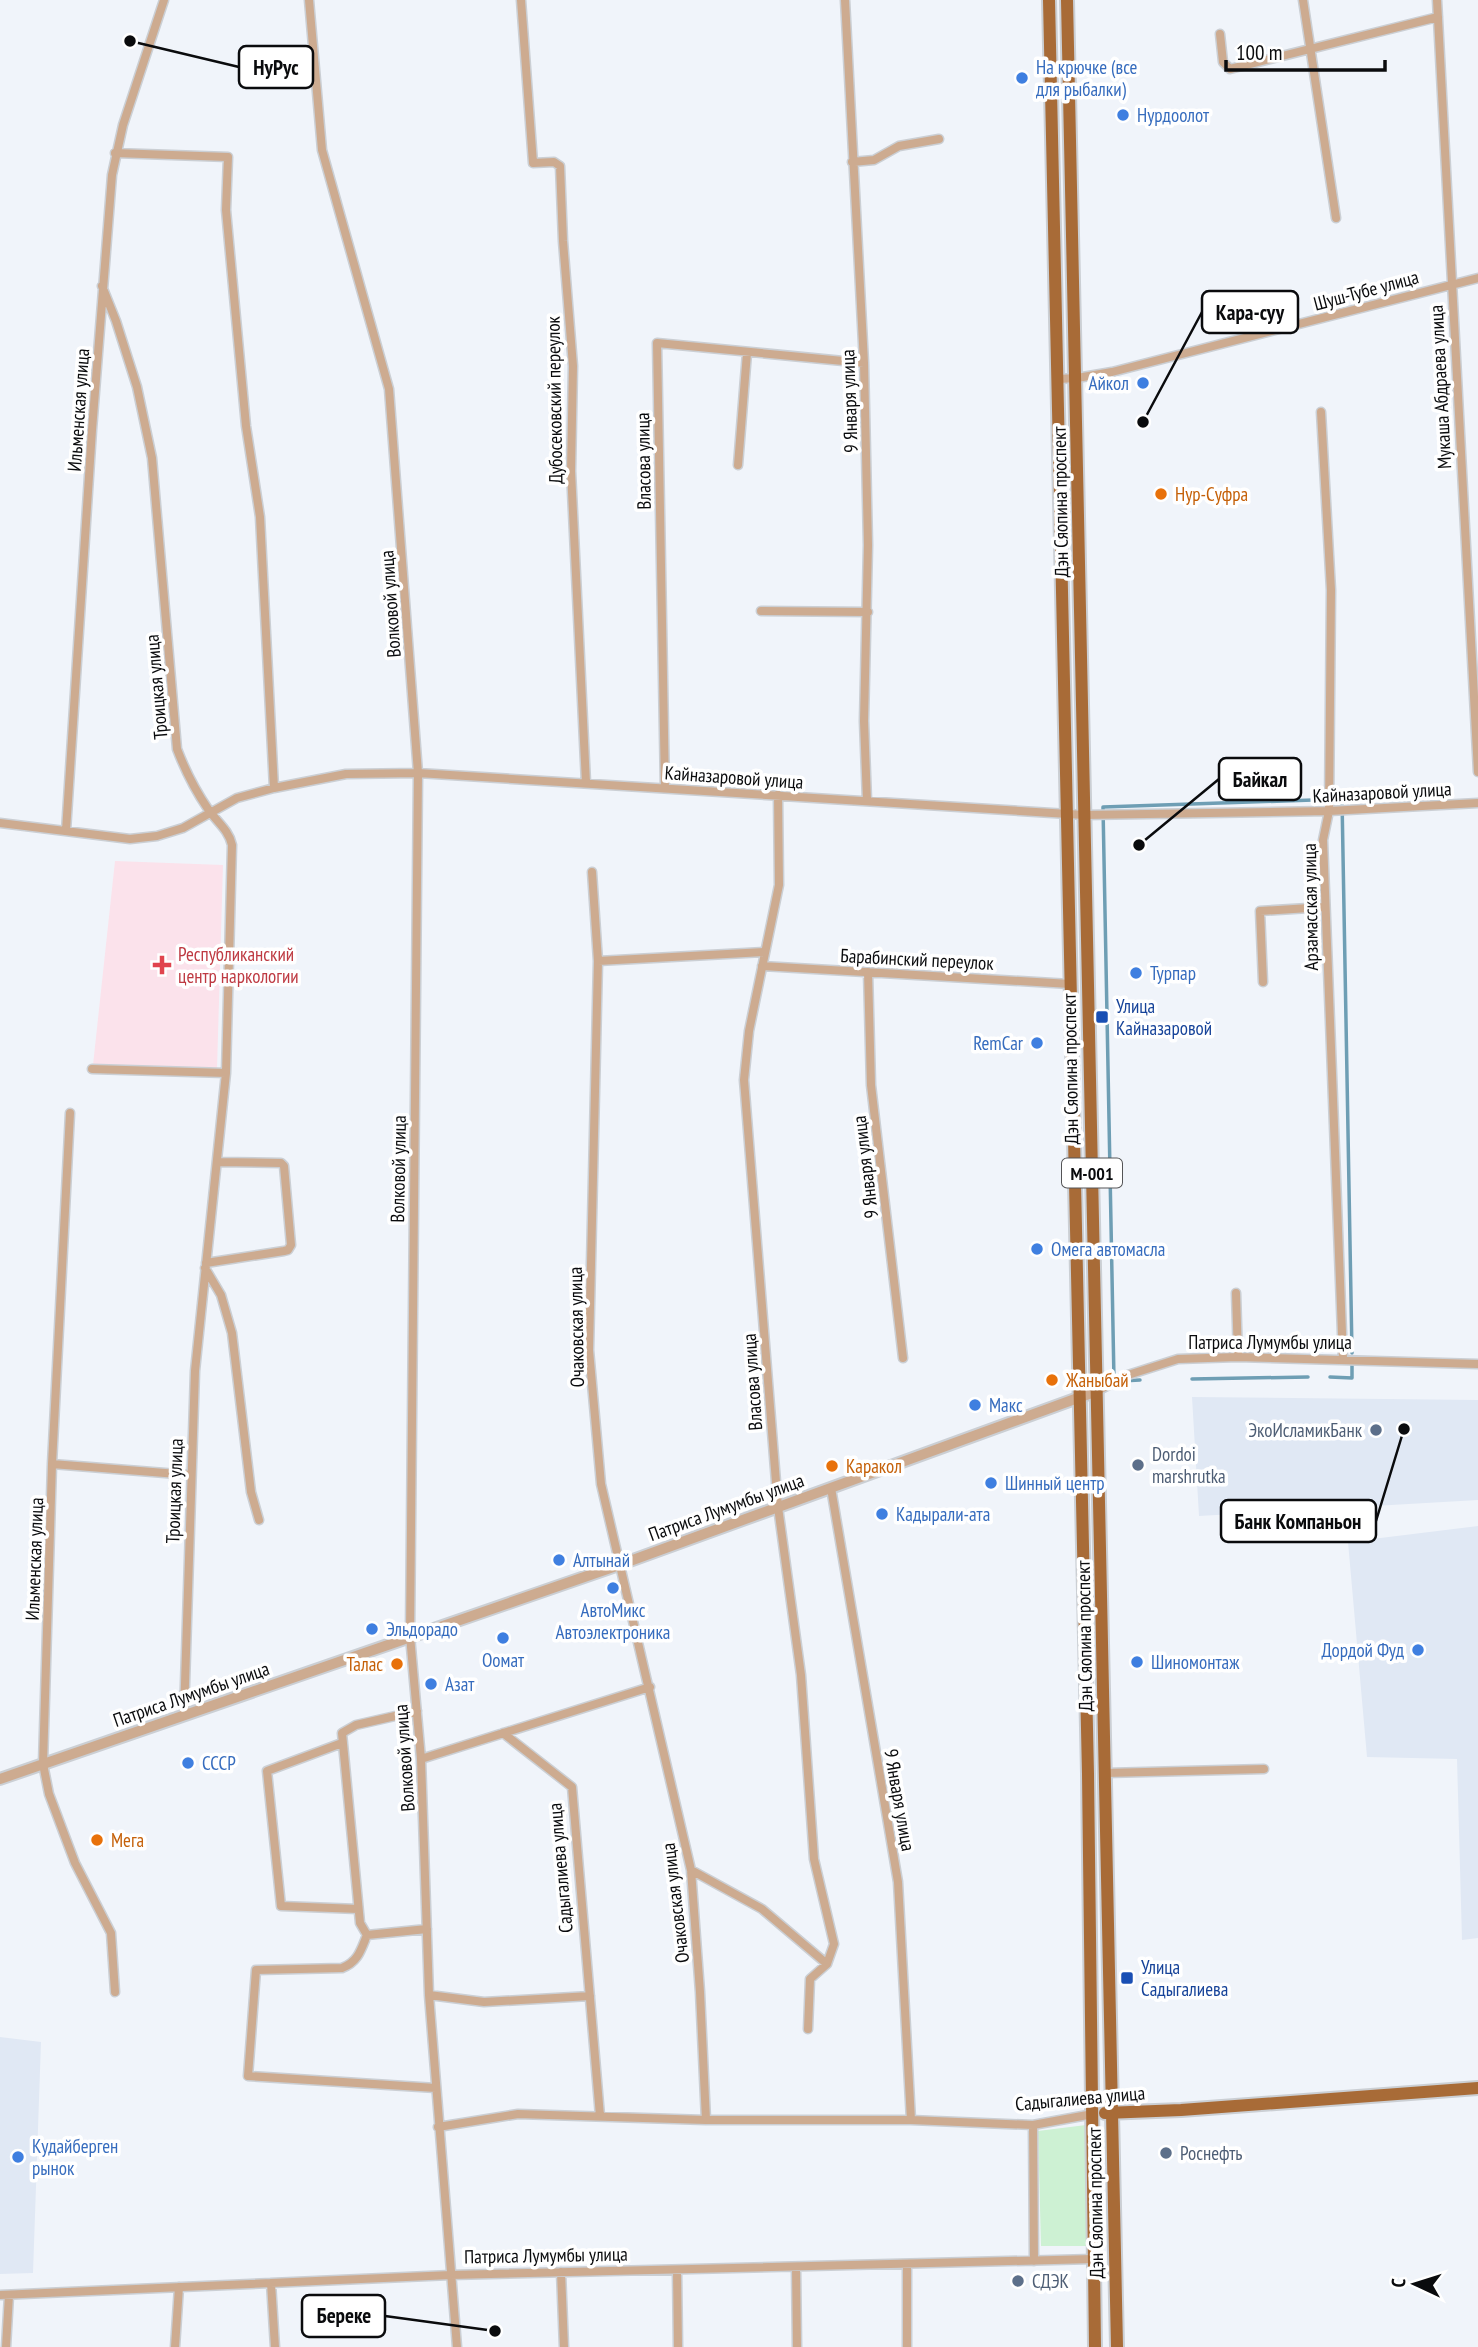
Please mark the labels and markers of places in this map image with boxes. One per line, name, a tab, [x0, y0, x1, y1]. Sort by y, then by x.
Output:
callout: НуРус	[239, 46, 313, 88]
place label: На крючке (все для рыбалки)	[1036, 55, 1138, 101]
marker: На крючке (все для рыбалки)	[1014, 70, 1030, 86]
place label: Нурдоолот	[1137, 103, 1210, 127]
marker: Нурдоолот	[1115, 107, 1131, 123]
callout: Кара-суу	[1202, 291, 1298, 333]
place label: Айкол	[1089, 371, 1129, 395]
marker: Айкол	[1135, 375, 1151, 391]
place label: Нур-Суфра	[1175, 482, 1248, 506]
marker: Нур-Суфра	[1153, 486, 1169, 502]
callout: Байкал	[1219, 758, 1301, 800]
place label: Республиканский центр наркологии	[178, 942, 299, 988]
marker: Республиканский центр наркологии	[152, 955, 172, 975]
place label: Турпар	[1150, 961, 1196, 985]
marker: Турпар	[1128, 965, 1144, 981]
place label: Улица Кайназаровой	[1116, 994, 1212, 1040]
marker: Улица Кайназаровой	[1094, 1009, 1110, 1025]
place label: RemCar	[973, 1031, 1024, 1055]
marker: RemCar	[1029, 1035, 1045, 1051]
place label: Омега автомасла	[1051, 1237, 1165, 1261]
marker: Омега автомасла	[1029, 1241, 1045, 1257]
place label: Жаныбай	[1065, 1368, 1129, 1392]
marker: Жаныбай	[1044, 1372, 1060, 1388]
place label: Макс	[989, 1393, 1023, 1417]
marker: Макс	[967, 1397, 983, 1413]
place label: ЭкоИсламикБанк	[1248, 1418, 1363, 1442]
marker: ЭкоИсламикБанк	[1368, 1422, 1384, 1438]
place label: Dordoi marshrutka	[1152, 1442, 1226, 1488]
place label: Каракол	[846, 1454, 902, 1478]
marker: Dordoi marshrutka	[1130, 1457, 1146, 1473]
marker: Каракол	[824, 1458, 840, 1474]
place label: Шинный центр	[1005, 1471, 1105, 1495]
marker: Шинный центр	[983, 1475, 999, 1491]
callout: Банк Компаньон	[1221, 1500, 1376, 1542]
place label: Кадырали-ата	[896, 1502, 990, 1526]
marker: Кадырали-ата	[874, 1506, 890, 1522]
place label: Алтынай	[573, 1548, 630, 1572]
marker: Алтынай	[551, 1552, 567, 1568]
marker: АвтоМикс Автоэлектроника	[605, 1580, 621, 1596]
place label: АвтоМикс Автоэлектроника	[556, 1598, 670, 1644]
place label: Эльдорадо	[386, 1617, 458, 1641]
marker: Эльдорадо	[364, 1621, 380, 1637]
marker: Оомат	[495, 1630, 511, 1646]
place label: Дордой Фуд	[1322, 1638, 1405, 1662]
marker: Дордой Фуд	[1410, 1642, 1426, 1658]
place label: Оомат	[482, 1648, 525, 1672]
place label: Шиномонтаж	[1151, 1650, 1240, 1674]
place label: Талас	[347, 1652, 383, 1676]
marker: Шиномонтаж	[1129, 1654, 1145, 1670]
marker: Талас	[389, 1656, 405, 1672]
place label: Азат	[445, 1672, 475, 1696]
marker: Азат	[423, 1676, 439, 1692]
place label: СССР	[202, 1751, 236, 1775]
marker: СССР	[180, 1755, 196, 1771]
place label: Мега	[111, 1828, 144, 1852]
marker: Мега	[89, 1832, 105, 1848]
place label: Улица Садыгалиева	[1141, 1955, 1228, 2001]
marker: Улица Садыгалиева	[1119, 1970, 1135, 1986]
place label: Кудайберген рынок	[32, 2134, 118, 2180]
place label: Роснефть	[1180, 2141, 1242, 2165]
marker: Роснефть	[1158, 2145, 1174, 2161]
marker: Кудайберген рынок	[10, 2149, 26, 2165]
place label: СДЭК	[1032, 2269, 1069, 2293]
marker: СДЭК	[1010, 2273, 1026, 2289]
callout: Береке	[302, 2295, 385, 2337]

